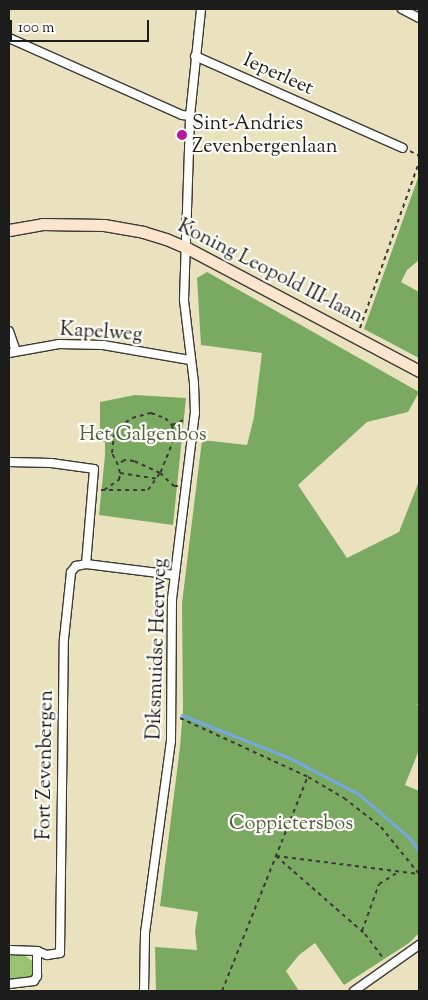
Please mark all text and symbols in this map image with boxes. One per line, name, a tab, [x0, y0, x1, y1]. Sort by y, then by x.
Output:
scale bar	[12, 10, 151, 42]
text: 100 m	[18, 18, 54, 39]
street label: Ieperleet	[239, 49, 317, 101]
place label: Sint-Andries Zevenbergenlaan	[192, 112, 337, 159]
marker: Sint-Andries Zevenbergenlaan	[176, 129, 188, 141]
street label: Koning Leopold III-laan	[173, 215, 367, 329]
street label: Kapelweg	[59, 318, 143, 348]
park label: Het Galgenbos	[79, 423, 207, 447]
street label: Diksmuidse Heerweg	[143, 558, 173, 740]
street label: Fort Zevenbergen	[33, 690, 59, 840]
park label: Coppietersbos	[229, 812, 353, 836]

